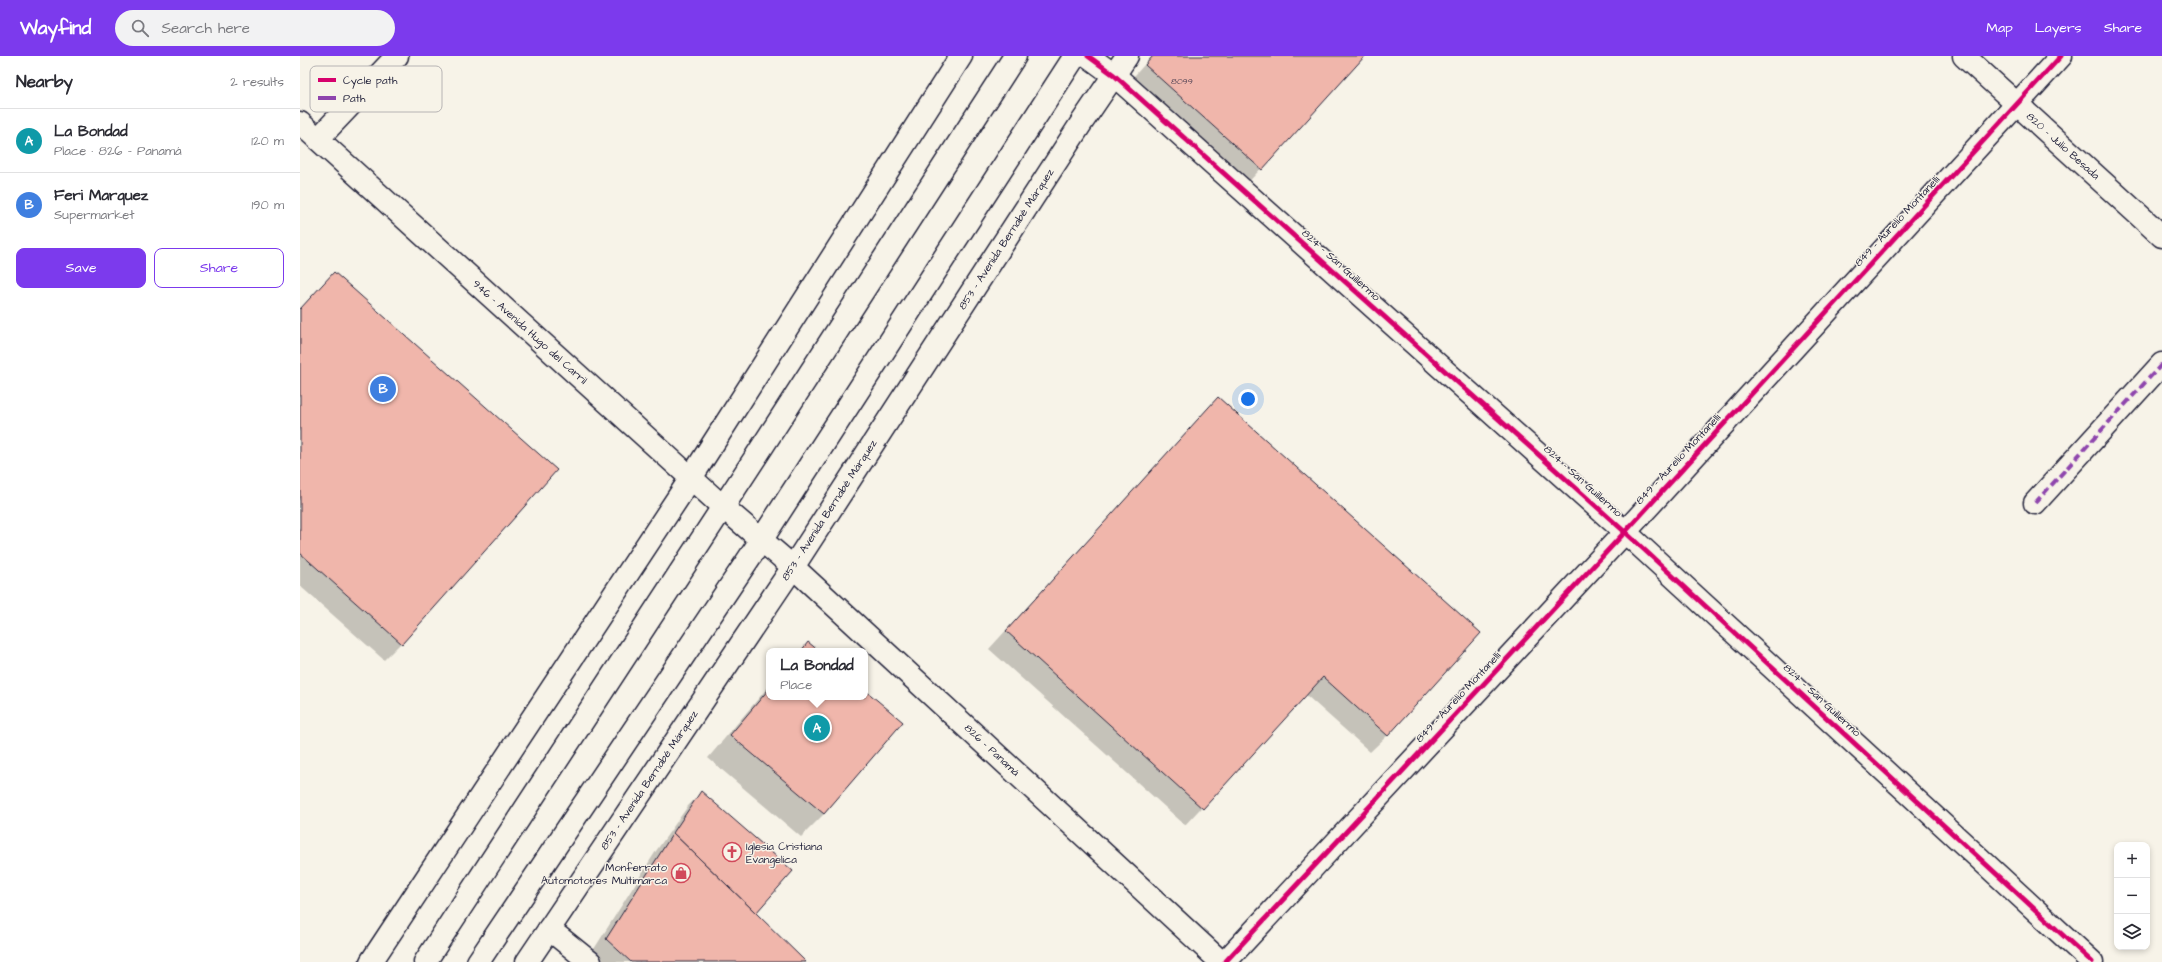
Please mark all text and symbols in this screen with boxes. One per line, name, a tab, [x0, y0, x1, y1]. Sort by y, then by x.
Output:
search box	[115, 10, 395, 46]
text: Wayfind	[20, 15, 91, 42]
icon: search	[129, 17, 151, 39]
text: Search here	[161, 18, 250, 39]
text: Map	[1986, 18, 2013, 38]
text: Layers	[2035, 18, 2082, 38]
text: Share	[2104, 18, 2142, 38]
legend	[310, 66, 442, 112]
text: Nearby	[16, 70, 73, 94]
text: 2 results	[230, 73, 284, 91]
text: Cycle path	[343, 73, 398, 89]
house number: 8099	[1171, 75, 1193, 88]
text: Path	[343, 91, 366, 106]
street label: 820 - Julio Besada	[2023, 109, 2103, 183]
text: La Bondad	[54, 121, 128, 142]
text: A	[25, 132, 33, 150]
text: 120 m	[251, 132, 284, 150]
text: Place · 826 - Panamá	[54, 142, 182, 160]
street label: 853 - Avenida Bernabé Márquez	[955, 165, 1058, 312]
street label: 849 - Aurelio Montanelli	[1851, 172, 1943, 270]
text: Feri Marquez	[54, 185, 148, 206]
text: B	[24, 196, 34, 214]
text: 190 m	[251, 196, 284, 214]
text: Supermarket	[54, 206, 135, 224]
street label: 824 - San Guillermo	[1299, 226, 1384, 305]
button: Save	[16, 248, 146, 288]
button: Share	[154, 248, 284, 288]
street label: 946 - Avenida Hugo del Carril	[469, 276, 591, 389]
pin: B	[370, 374, 396, 404]
your location	[1238, 389, 1258, 409]
street label: 849 - Aurelio Montanelli	[1632, 410, 1724, 508]
street label: 853 - Avenida Bernabé Márquez	[778, 436, 881, 583]
street label: 824 - San Guillermo	[1541, 442, 1626, 521]
popup	[766, 648, 868, 700]
street label: 849 - Aurelio Montanelli	[1412, 648, 1504, 746]
text: La Bondad	[780, 655, 854, 676]
street label: 824 - San Guillermo	[1780, 660, 1865, 740]
text: Place	[780, 676, 812, 694]
street label: 853 - Avenida Bernabé Márquez	[597, 707, 702, 853]
pin: A	[804, 713, 830, 743]
street label: 826 - Panamá	[961, 721, 1023, 780]
place label: Iglesia Cristiana Evangelica	[746, 839, 822, 868]
church icon: Iglesia Cristiana Evangelica	[721, 841, 743, 863]
map controls	[2114, 842, 2150, 950]
button: +	[2114, 842, 2150, 878]
place label: Monferrato Automotores Multimarca	[541, 860, 668, 888]
shop icon: Monferrato Automotores Multimarca	[670, 862, 692, 884]
button: −	[2114, 878, 2150, 914]
button: layers	[2114, 914, 2150, 950]

